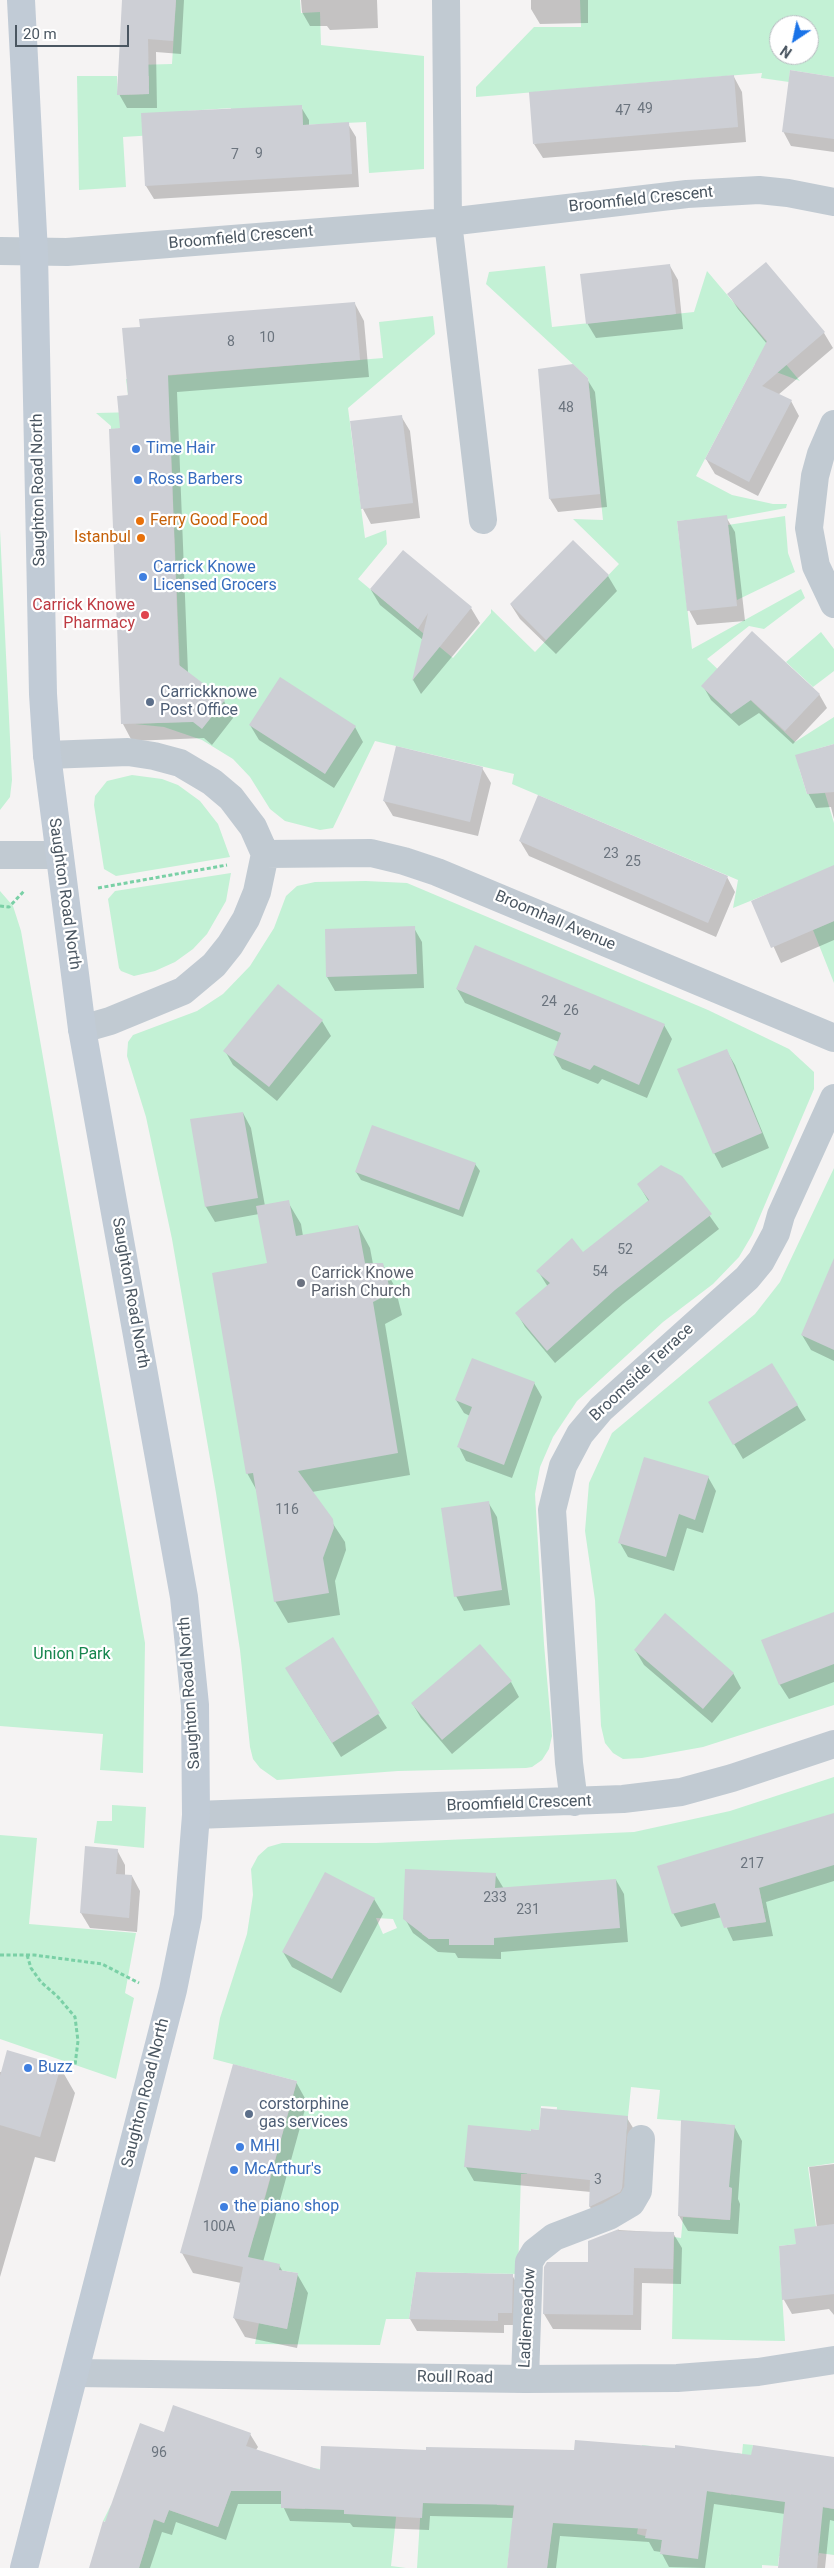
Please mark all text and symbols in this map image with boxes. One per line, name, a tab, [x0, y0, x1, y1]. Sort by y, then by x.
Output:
scale bar	[18, 15, 131, 47]
north arrow	[769, 15, 819, 65]
text: 20 m	[23, 25, 57, 43]
text: N	[778, 42, 795, 61]
house number: 49	[637, 101, 653, 117]
house number: 47	[615, 103, 631, 119]
house number: 9	[255, 146, 263, 162]
house number: 7	[231, 147, 239, 163]
street label: Broomfield Crescent	[568, 183, 714, 217]
street label: Broomfield Crescent	[168, 222, 314, 254]
house number: 10	[259, 330, 275, 346]
house number: 8	[227, 334, 235, 350]
house number: 48	[558, 400, 574, 416]
street label: Saughton Road North	[28, 413, 50, 567]
place label: Time Hair	[146, 439, 215, 459]
marker: Time Hair	[130, 443, 142, 455]
place label: Ross Barbers	[148, 470, 243, 490]
marker: Ross Barbers	[132, 474, 144, 486]
place label: Ferry Good Food	[150, 511, 268, 531]
marker: Ferry Good Food	[134, 515, 146, 527]
place label: Istanbul	[74, 528, 131, 548]
marker: Istanbul	[135, 532, 147, 544]
place label: Carrick Knowe Licensed Grocers	[153, 558, 277, 596]
marker: Carrick Knowe Licensed Grocers	[137, 571, 149, 583]
place label: Carrick Knowe Pharmacy	[32, 596, 135, 634]
marker: Carrick Knowe Pharmacy	[139, 609, 151, 621]
place label: Carrickknowe Post Office	[160, 683, 257, 721]
marker: Carrickknowe Post Office	[144, 696, 156, 708]
street label: Saughton Road North	[44, 817, 84, 971]
house number: 23	[603, 846, 619, 862]
house number: 25	[625, 854, 641, 870]
street label: Broomhall Avenue	[492, 887, 618, 955]
house number: 24	[541, 994, 557, 1010]
house number: 26	[563, 1003, 579, 1019]
street label: Saughton Road North	[107, 1216, 153, 1370]
house number: 52	[617, 1242, 633, 1258]
place label: Carrick Knowe Parish Church	[311, 1264, 414, 1302]
house number: 54	[592, 1264, 608, 1280]
marker: Carrick Knowe Parish Church	[295, 1277, 307, 1289]
street label: Broomside Terrace	[586, 1320, 698, 1426]
house number: 116	[275, 1502, 299, 1518]
street label: Saughton Road North	[175, 1616, 205, 1770]
park label: Union Park	[33, 1645, 111, 1665]
street label: Broomfield Crescent	[446, 1792, 592, 1816]
house number: 217	[740, 1856, 764, 1872]
house number: 233	[483, 1890, 507, 1906]
house number: 231	[516, 1902, 540, 1918]
street label: Saughton Road North	[118, 2016, 174, 2170]
place label: Buzz	[38, 2058, 73, 2078]
marker: Buzz	[22, 2062, 34, 2074]
place label: corstorphine gas services	[259, 2095, 349, 2133]
marker: corstorphine gas services	[243, 2108, 255, 2120]
place label: MHI	[250, 2137, 280, 2157]
marker: MHI	[234, 2141, 246, 2153]
place label: McArthur's	[244, 2160, 321, 2180]
marker: McArthur's	[228, 2164, 240, 2176]
house number: 3	[594, 2172, 602, 2188]
place label: the piano shop	[234, 2197, 339, 2217]
marker: the piano shop	[218, 2201, 230, 2213]
house number: 100A	[203, 2219, 235, 2235]
street label: Ladiemeadow	[516, 2268, 540, 2368]
street label: Roull Road	[417, 2368, 493, 2388]
house number: 96	[151, 2445, 167, 2461]

